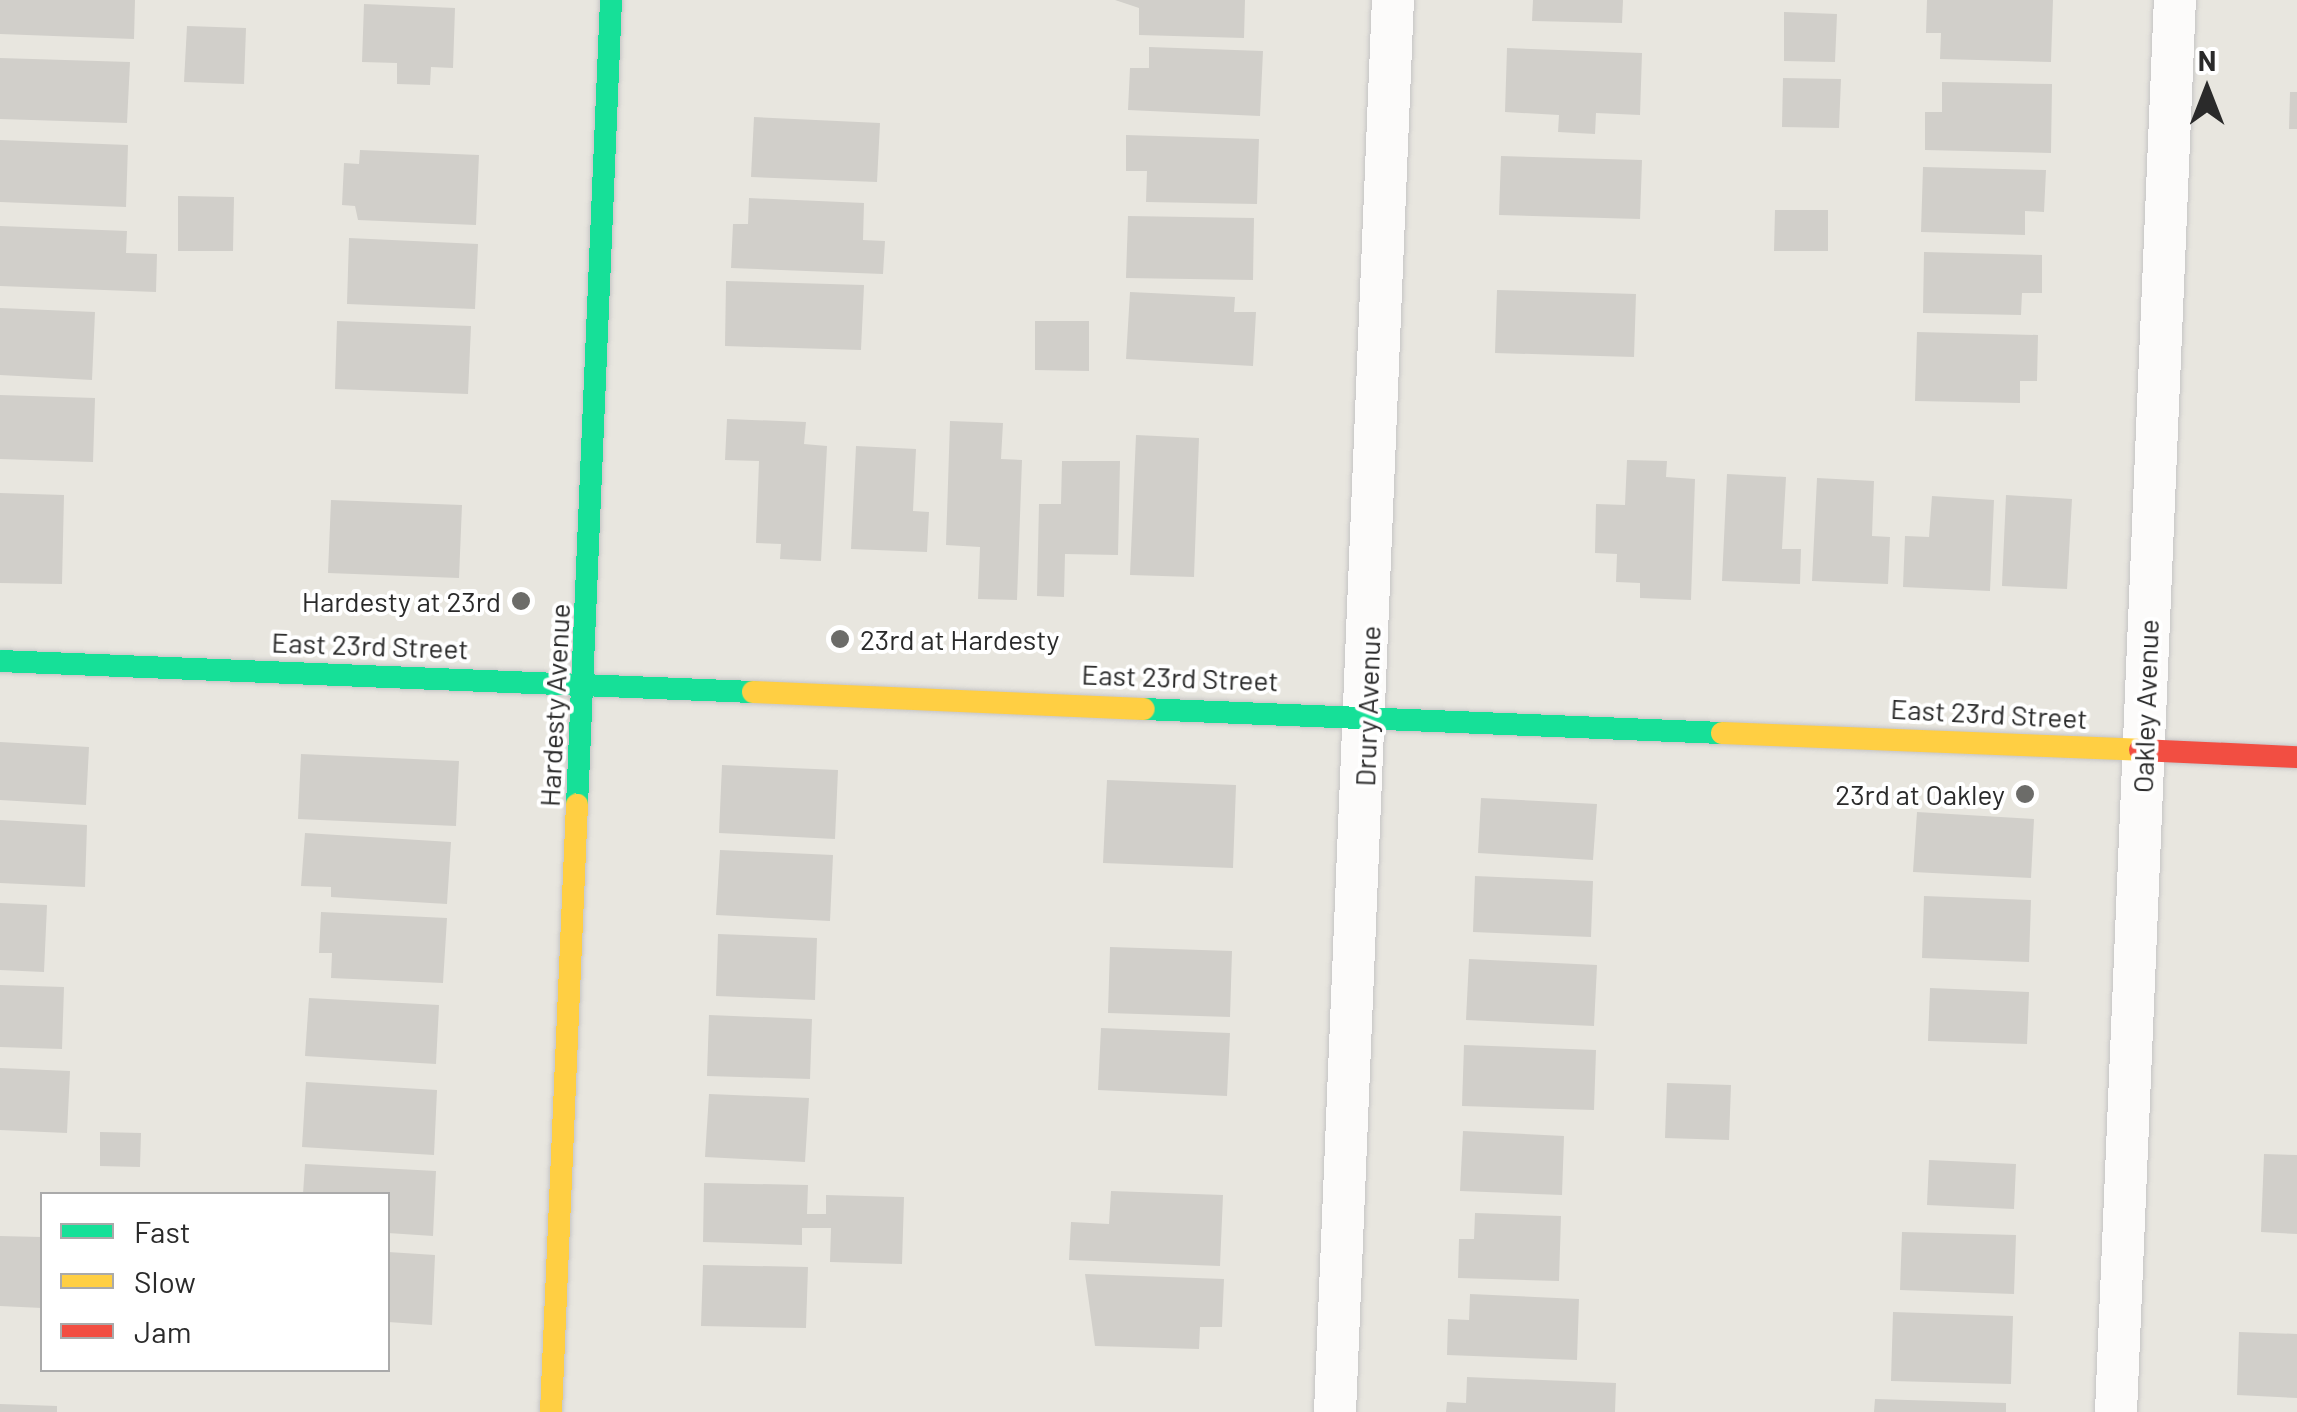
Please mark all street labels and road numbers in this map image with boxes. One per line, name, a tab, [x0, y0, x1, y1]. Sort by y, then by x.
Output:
street label: Hardesty Avenue	[532, 602, 576, 808]
street label: Oakley Avenue	[2125, 618, 2165, 794]
street label: East 23rd Street	[271, 625, 469, 665]
street label: Drury Avenue	[1347, 625, 1387, 787]
street label: East 23rd Street	[1081, 657, 1279, 697]
street label: East 23rd Street	[1890, 691, 2088, 735]

